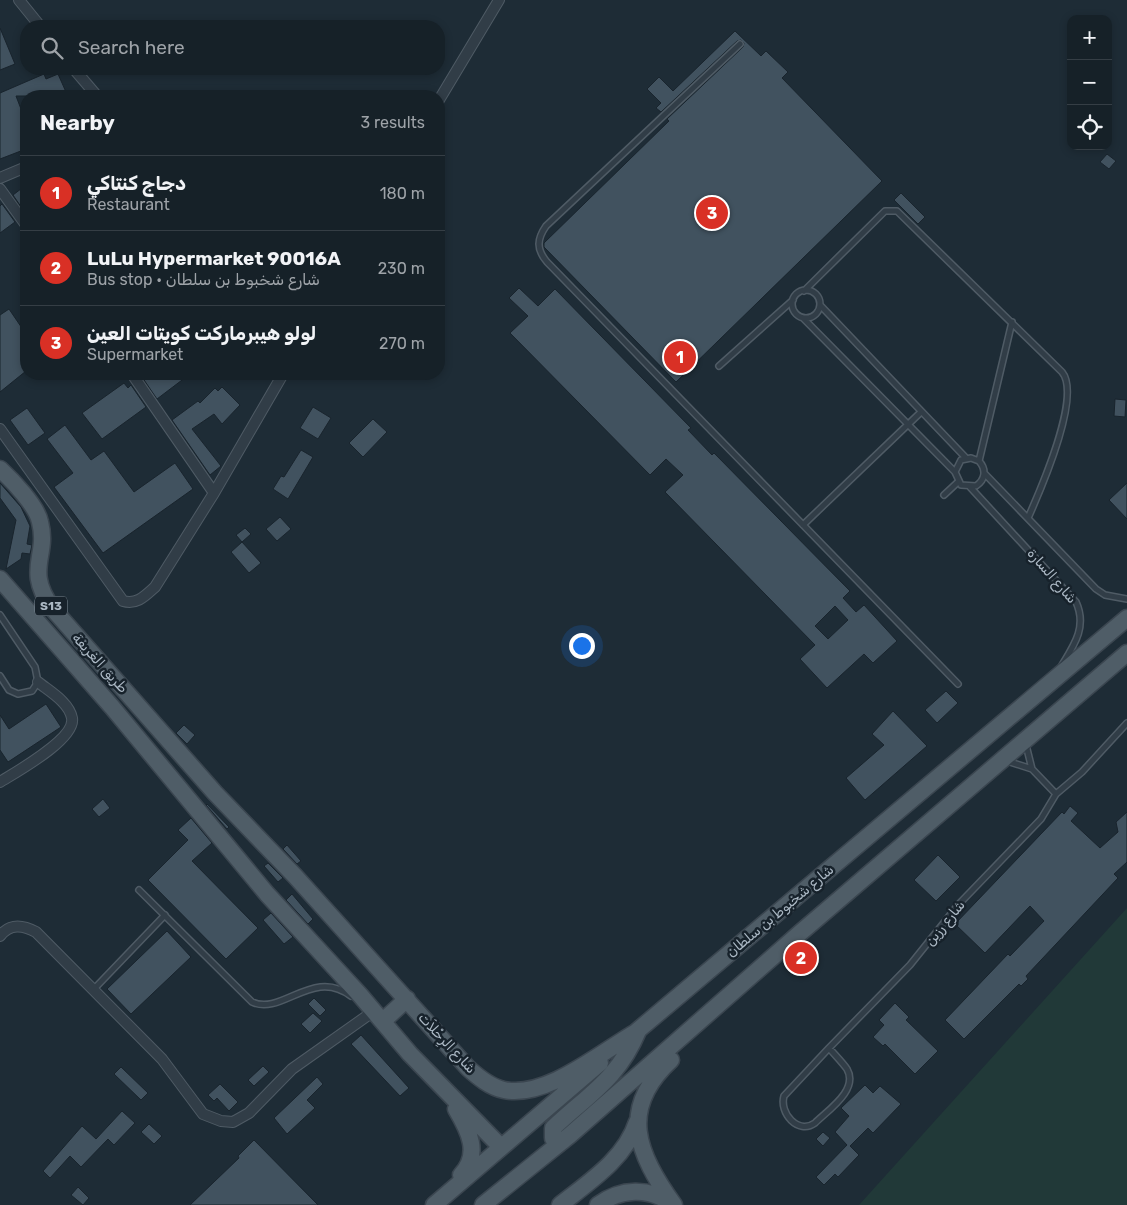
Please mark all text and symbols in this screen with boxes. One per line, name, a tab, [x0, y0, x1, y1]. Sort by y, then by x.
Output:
map controls	[1067, 15, 1112, 150]
button: +	[1067, 15, 1112, 60]
search box	[20, 20, 445, 75]
icon: search	[38, 34, 66, 62]
text: Search here	[78, 36, 185, 59]
button: −	[1067, 60, 1112, 105]
button: locate	[1067, 105, 1112, 150]
text: Nearby	[40, 110, 115, 135]
text: 3 results	[360, 113, 425, 132]
text: دجاج كنتاكي	[87, 172, 186, 195]
text: 1	[52, 184, 60, 203]
text: 180 m	[380, 184, 425, 203]
pin: 3	[696, 194, 728, 232]
text: Restaurant	[87, 195, 170, 214]
text: LuLu Hypermarket 90016A	[87, 247, 341, 270]
text: 2	[51, 259, 61, 278]
text: 230 m	[378, 259, 425, 278]
text: Bus stop · شارع شخبوط بن سلطان	[87, 270, 320, 289]
text: لولو هيبرماركت كويتات العين	[87, 322, 317, 345]
text: 3	[51, 334, 61, 353]
text: 270 m	[379, 334, 425, 353]
pin: 1	[664, 338, 696, 376]
text: Supermarket	[87, 345, 183, 364]
street label: شارع السارة	[1022, 545, 1080, 608]
road number: S13	[35, 596, 67, 616]
street label: طريق الغريفة	[69, 629, 131, 697]
your location	[569, 633, 595, 659]
street label: شارع شخبوط بن سلطان	[723, 861, 838, 962]
street label: شارع رزين	[921, 897, 970, 951]
pin: 2	[785, 939, 817, 977]
street label: شارع الرِحْلاَت	[413, 1009, 479, 1078]

